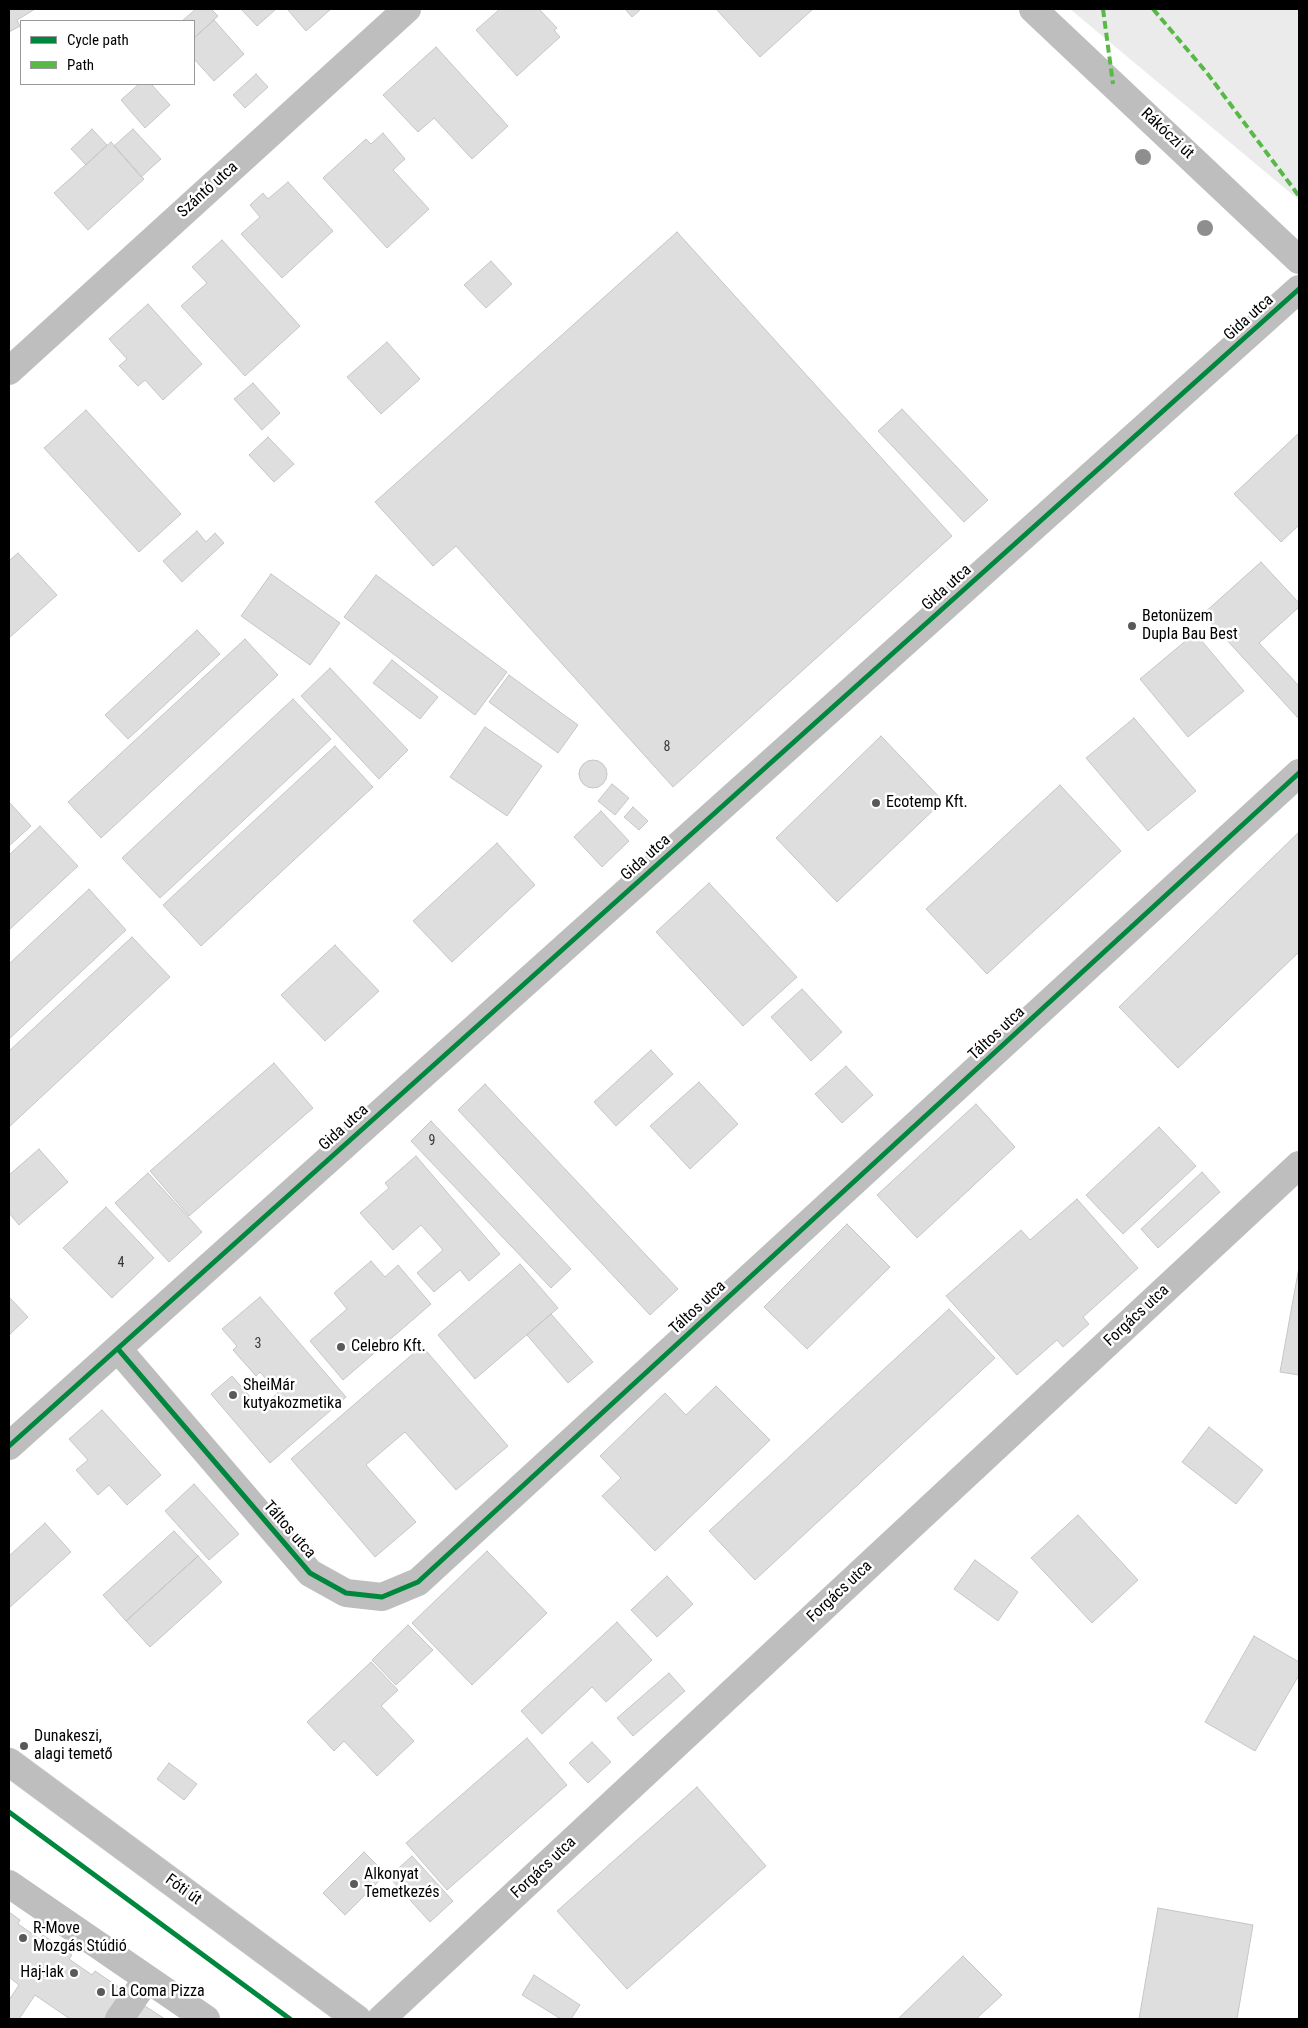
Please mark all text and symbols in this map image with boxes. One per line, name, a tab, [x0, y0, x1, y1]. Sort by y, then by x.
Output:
legend	[20, 20, 195, 85]
text: Cycle path	[67, 31, 129, 49]
text: Path	[67, 56, 94, 74]
street label: Rákóczi út	[1136, 105, 1198, 163]
street label: Szántó utca	[174, 158, 242, 222]
street label: Gida utca	[1220, 291, 1278, 345]
street label: Gida utca	[918, 561, 976, 615]
place label: Betonüzem Dupla Bau Best	[1142, 607, 1238, 645]
marker: Betonüzem Dupla Bau Best	[1126, 620, 1138, 632]
house number: 8	[664, 739, 670, 755]
place label: Ecotemp Kft.	[886, 793, 968, 813]
marker: Ecotemp Kft.	[870, 797, 882, 809]
street label: Gida utca	[617, 831, 675, 885]
street label: Táltos utca	[965, 1003, 1029, 1065]
street label: Gida utca	[315, 1101, 373, 1155]
house number: 9	[429, 1133, 435, 1149]
house number: 4	[118, 1255, 124, 1271]
street label: Táltos utca	[666, 1277, 730, 1339]
street label: Forgács utca	[1101, 1281, 1173, 1351]
house number: 3	[255, 1336, 261, 1352]
place label: Celebro Kft.	[351, 1337, 426, 1357]
marker: Celebro Kft.	[335, 1341, 347, 1353]
place label: SheiMár kutyakozmetika	[243, 1376, 342, 1414]
marker: SheiMár kutyakozmetika	[227, 1389, 239, 1401]
street label: Táltos utca	[259, 1497, 319, 1563]
street label: Forgács utca	[804, 1557, 876, 1627]
place label: Dunakeszi, alagi temető	[34, 1727, 113, 1765]
marker: Dunakeszi, alagi temető	[18, 1740, 30, 1752]
street label: Forgács utca	[508, 1833, 580, 1903]
place label: Alkonyat Temetkezés	[364, 1865, 440, 1903]
street label: Fóti út	[161, 1870, 205, 1910]
marker: Alkonyat Temetkezés	[348, 1878, 360, 1890]
place label: R-Move Mozgás Stúdió	[33, 1919, 127, 1957]
marker: R-Move Mozgás Stúdió	[17, 1932, 29, 1944]
place label: Haj-lak	[20, 1963, 64, 1983]
marker: Haj-lak	[68, 1967, 80, 1979]
place label: La Coma Pizza	[111, 1982, 205, 2002]
marker: La Coma Pizza	[95, 1986, 107, 1998]

